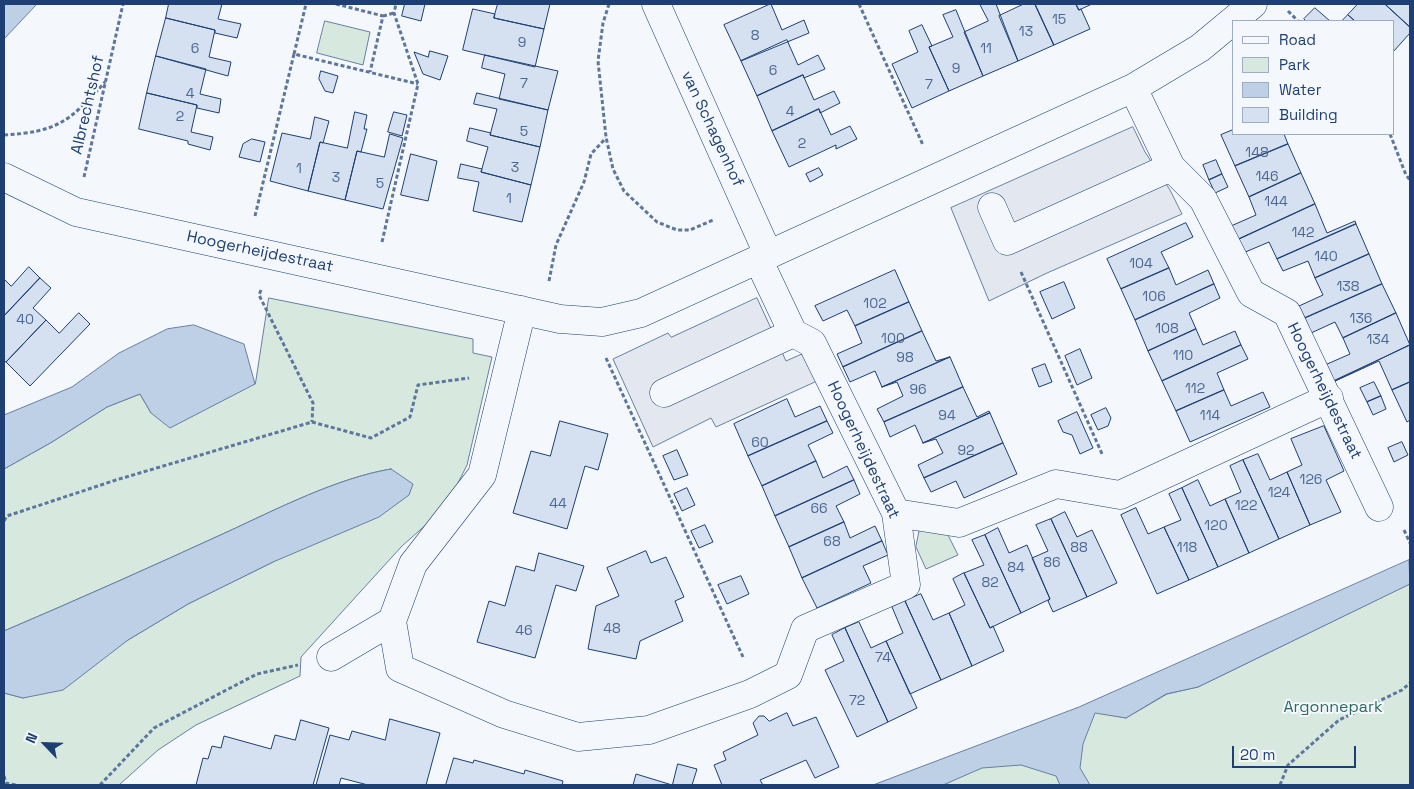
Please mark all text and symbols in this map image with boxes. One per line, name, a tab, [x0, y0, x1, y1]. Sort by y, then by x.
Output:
house number: 15	[1052, 12, 1066, 28]
legend	[1232, 20, 1394, 135]
house number: 13	[1019, 24, 1033, 40]
house number: 8	[751, 28, 759, 44]
text: Road	[1279, 30, 1316, 49]
house number: 9	[518, 35, 526, 51]
house number: 6	[191, 41, 199, 57]
house number: 11	[980, 41, 992, 57]
street label: Albrechtshof	[67, 54, 109, 156]
text: Park	[1279, 55, 1310, 74]
house number: 9	[952, 61, 960, 77]
house number: 6	[769, 63, 777, 79]
street label: van Schagenhof	[677, 68, 747, 190]
house number: 7	[520, 76, 528, 92]
house number: 7	[925, 77, 933, 93]
text: Water	[1279, 80, 1321, 99]
house number: 4	[186, 86, 194, 102]
house number: 4	[786, 104, 794, 120]
text: Building	[1279, 105, 1338, 124]
house number: 2	[176, 109, 184, 125]
house number: 5	[520, 124, 528, 140]
house number: 2	[798, 136, 806, 152]
house number: 148	[1245, 145, 1269, 161]
house number: 3	[511, 160, 519, 176]
house number: 1	[296, 161, 302, 177]
house number: 146	[1255, 169, 1279, 185]
house number: 3	[332, 170, 340, 186]
house number: 5	[376, 176, 384, 192]
house number: 1	[506, 191, 512, 207]
house number: 144	[1264, 194, 1288, 210]
house number: 142	[1291, 225, 1315, 241]
street label: Hoogerheijdestraat	[185, 227, 335, 277]
house number: 140	[1314, 249, 1338, 265]
house number: 104	[1129, 256, 1153, 272]
house number: 138	[1336, 279, 1360, 295]
house number: 106	[1142, 289, 1166, 305]
house number: 102	[863, 296, 887, 312]
house number: 136	[1350, 311, 1372, 327]
house number: 40	[16, 312, 34, 328]
street label: Hoogerheijdestraat	[1283, 320, 1365, 462]
house number: 108	[1155, 321, 1179, 337]
house number: 100	[881, 331, 905, 347]
house number: 134	[1366, 332, 1390, 348]
house number: 110	[1173, 348, 1193, 364]
house number: 98	[896, 350, 914, 366]
street label: Hoogerheijdestraat	[823, 378, 903, 522]
house number: 112	[1185, 381, 1205, 397]
house number: 96	[909, 382, 927, 398]
house number: 94	[938, 408, 956, 424]
house number: 114	[1200, 408, 1220, 424]
house number: 60	[751, 435, 769, 451]
house number: 92	[957, 443, 975, 459]
house number: 126	[1300, 472, 1322, 488]
house number: 124	[1268, 485, 1290, 501]
house number: 44	[549, 496, 567, 512]
house number: 122	[1235, 498, 1257, 514]
house number: 66	[810, 501, 828, 517]
house number: 120	[1204, 518, 1228, 534]
house number: 68	[823, 534, 841, 550]
house number: 88	[1070, 540, 1088, 556]
house number: 118	[1177, 540, 1197, 556]
house number: 86	[1043, 555, 1061, 571]
house number: 84	[1007, 560, 1025, 576]
house number: 82	[981, 575, 999, 591]
house number: 48	[603, 621, 621, 637]
house number: 46	[515, 623, 533, 639]
house number: 74	[875, 650, 891, 666]
house number: 72	[849, 693, 865, 709]
park label: Argonnepark	[1283, 698, 1383, 718]
north arrow	[20, 719, 70, 769]
text: N	[21, 730, 41, 746]
scale bar	[1234, 736, 1358, 768]
text: 20 m	[1240, 745, 1275, 764]

